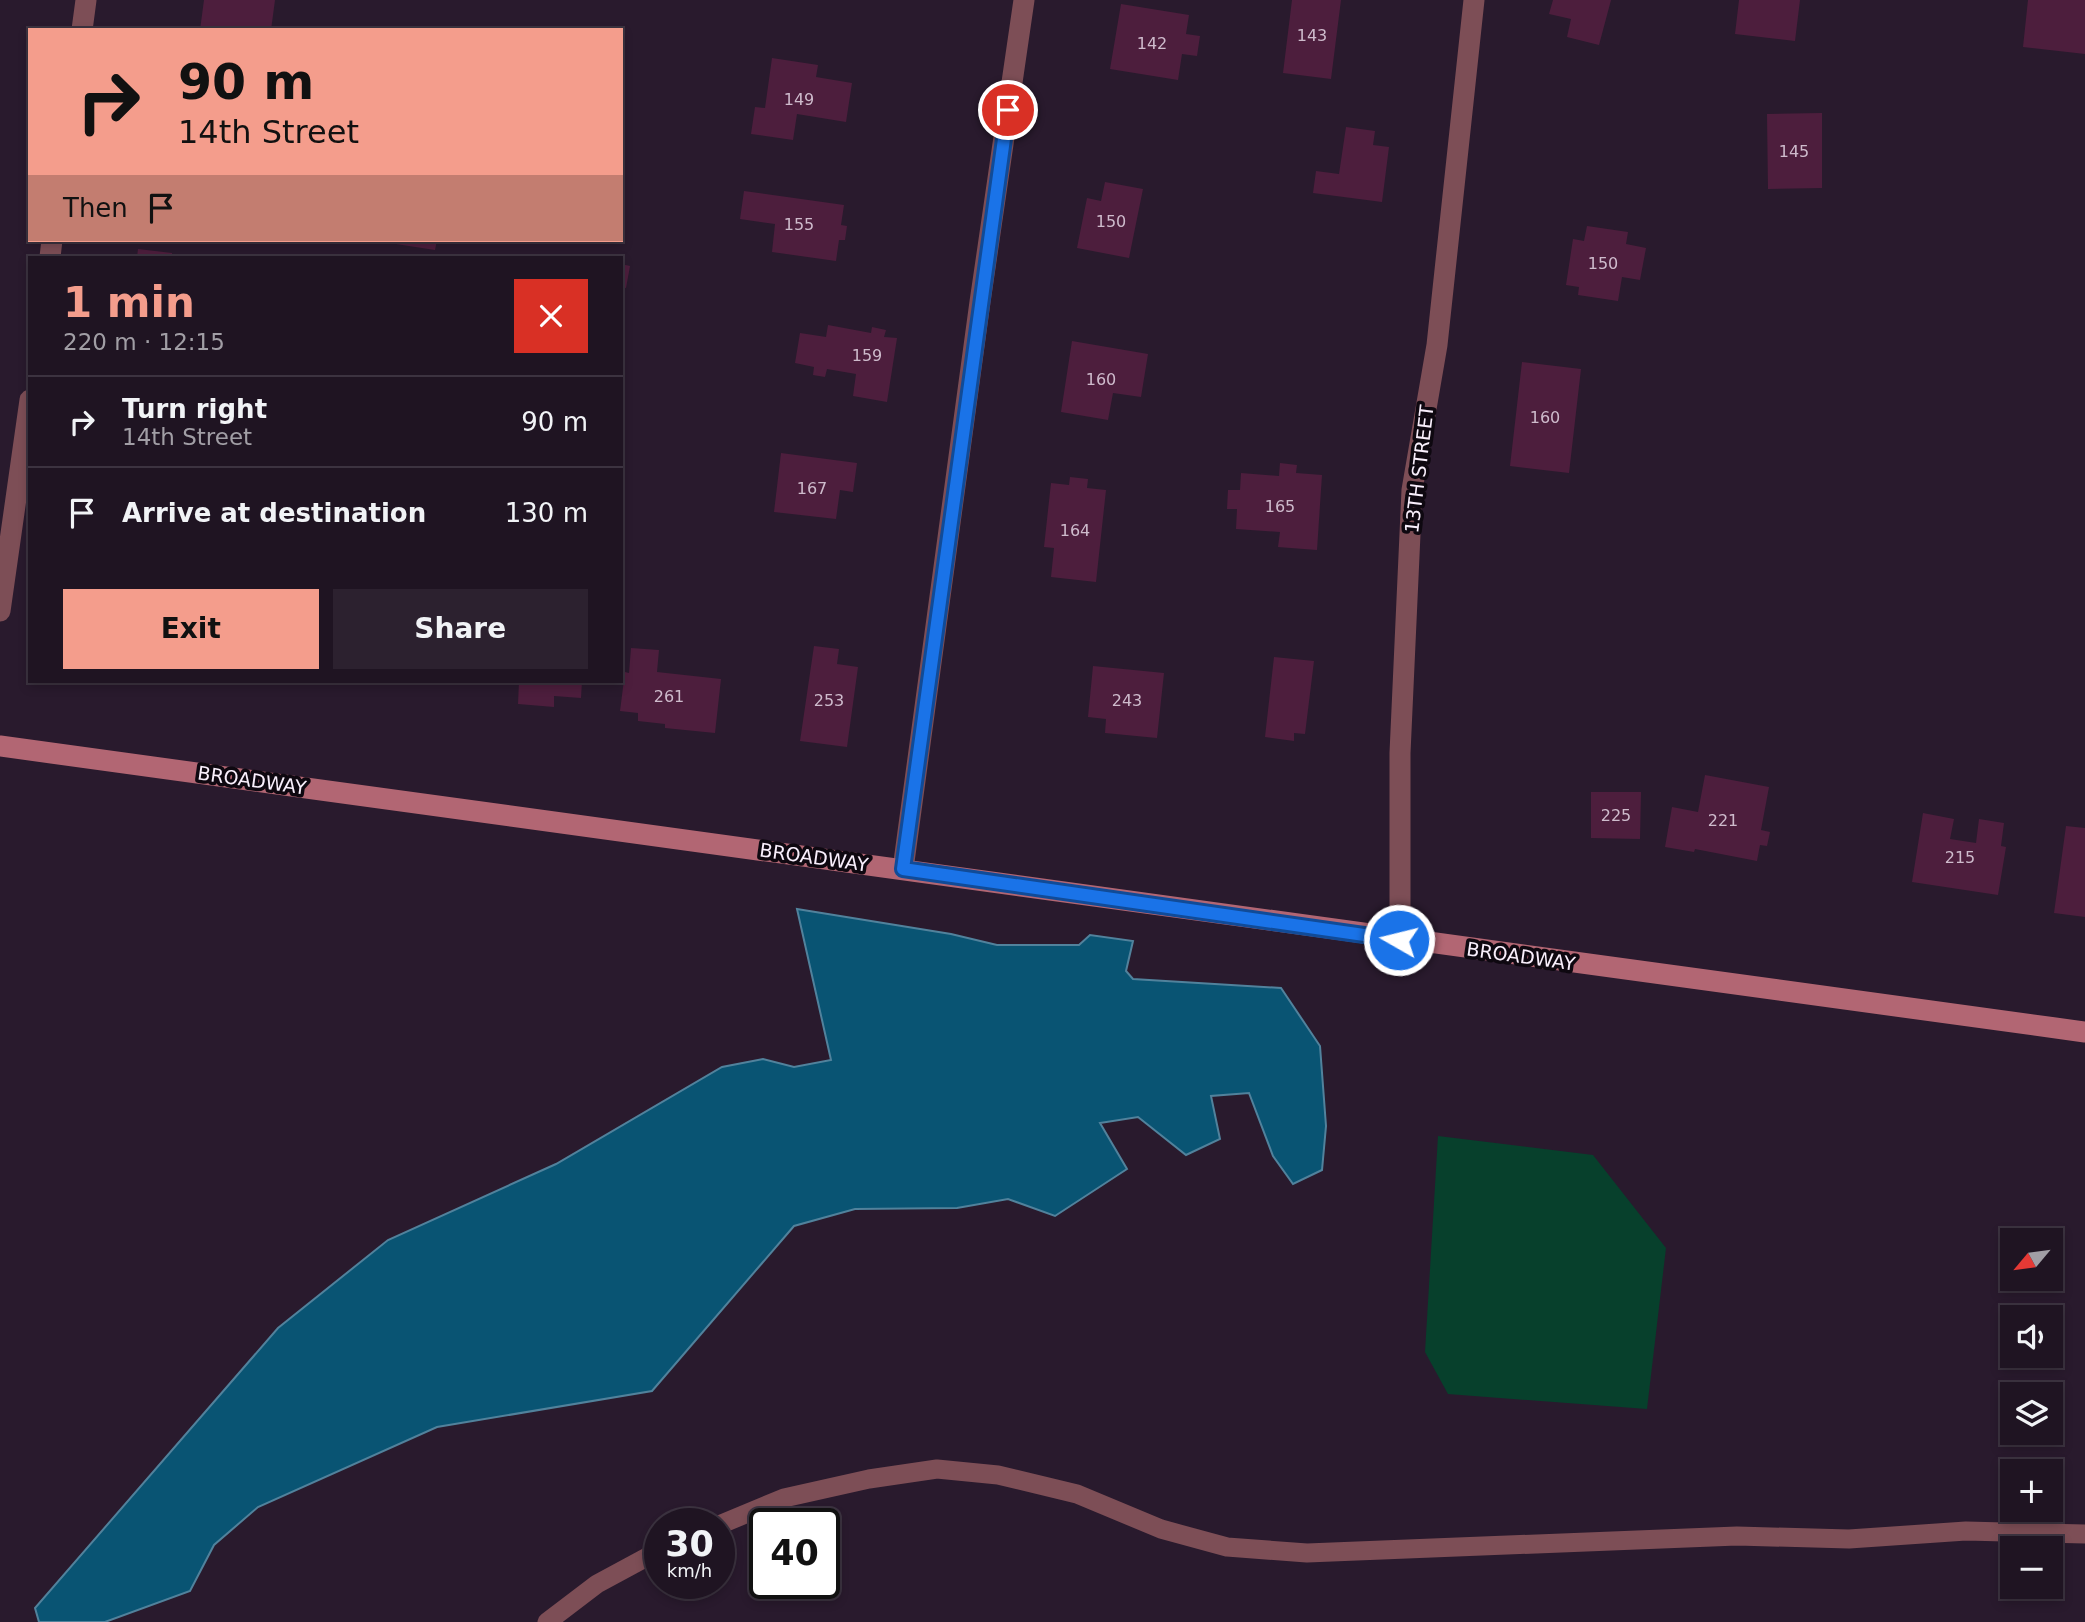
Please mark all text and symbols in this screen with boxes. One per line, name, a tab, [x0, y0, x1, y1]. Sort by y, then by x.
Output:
house number: 143	[1297, 26, 1327, 45]
house number: 142	[1137, 34, 1167, 53]
text: 90 m	[178, 54, 314, 111]
icon: right	[63, 56, 154, 147]
pin	[978, 80, 1038, 140]
house number: 149	[784, 90, 814, 109]
icon: arrive	[989, 91, 1027, 129]
text: 14th Street	[178, 113, 359, 151]
house number: 145	[1779, 142, 1809, 161]
icon: arrive	[142, 189, 180, 227]
text: Then	[63, 193, 128, 223]
house number: 150	[1096, 212, 1126, 231]
house number: 155	[784, 215, 814, 234]
house number: 150	[1588, 254, 1618, 273]
text: 1 min	[63, 278, 195, 327]
button: close	[514, 279, 588, 353]
text: 220 m · 12:15	[63, 329, 225, 355]
house number: 159	[852, 346, 882, 365]
house number: 160	[1086, 370, 1116, 389]
text: Turn right	[122, 394, 267, 424]
icon: right	[63, 403, 101, 441]
street label: 13TH STREET	[1400, 403, 1438, 534]
text: 90 m	[521, 407, 588, 437]
house number: 160	[1530, 408, 1560, 427]
text: 14th Street	[122, 424, 252, 450]
house number: 167	[797, 479, 827, 498]
icon: arrive	[63, 494, 101, 532]
house number: 165	[1265, 497, 1295, 516]
text: Arrive at destination	[122, 498, 426, 528]
text: 130 m	[505, 498, 588, 528]
house number: 164	[1060, 521, 1090, 540]
button: Exit	[63, 589, 319, 669]
button: Share	[333, 589, 588, 669]
house number: 261	[654, 687, 684, 706]
house number: 253	[814, 691, 844, 710]
house number: 243	[1112, 691, 1142, 710]
street label: BROADWAY	[196, 761, 308, 799]
house number: 225	[1601, 806, 1631, 825]
house number: 221	[1708, 811, 1738, 830]
street label: BROADWAY	[758, 838, 870, 876]
house number: 215	[1945, 848, 1975, 867]
position arrow	[1362, 903, 1436, 977]
street label: BROADWAY	[1465, 937, 1577, 975]
north arrow	[2000, 1228, 2063, 1292]
map controls	[2000, 1228, 2063, 1599]
button: sound	[2000, 1305, 2063, 1368]
button: layers	[2000, 1382, 2063, 1445]
button: +	[2000, 1459, 2063, 1522]
speed limit sign: 40	[749, 1508, 840, 1599]
text: 30	[665, 1524, 714, 1564]
button: −	[2000, 1536, 2063, 1599]
text: km/h	[667, 1560, 712, 1581]

